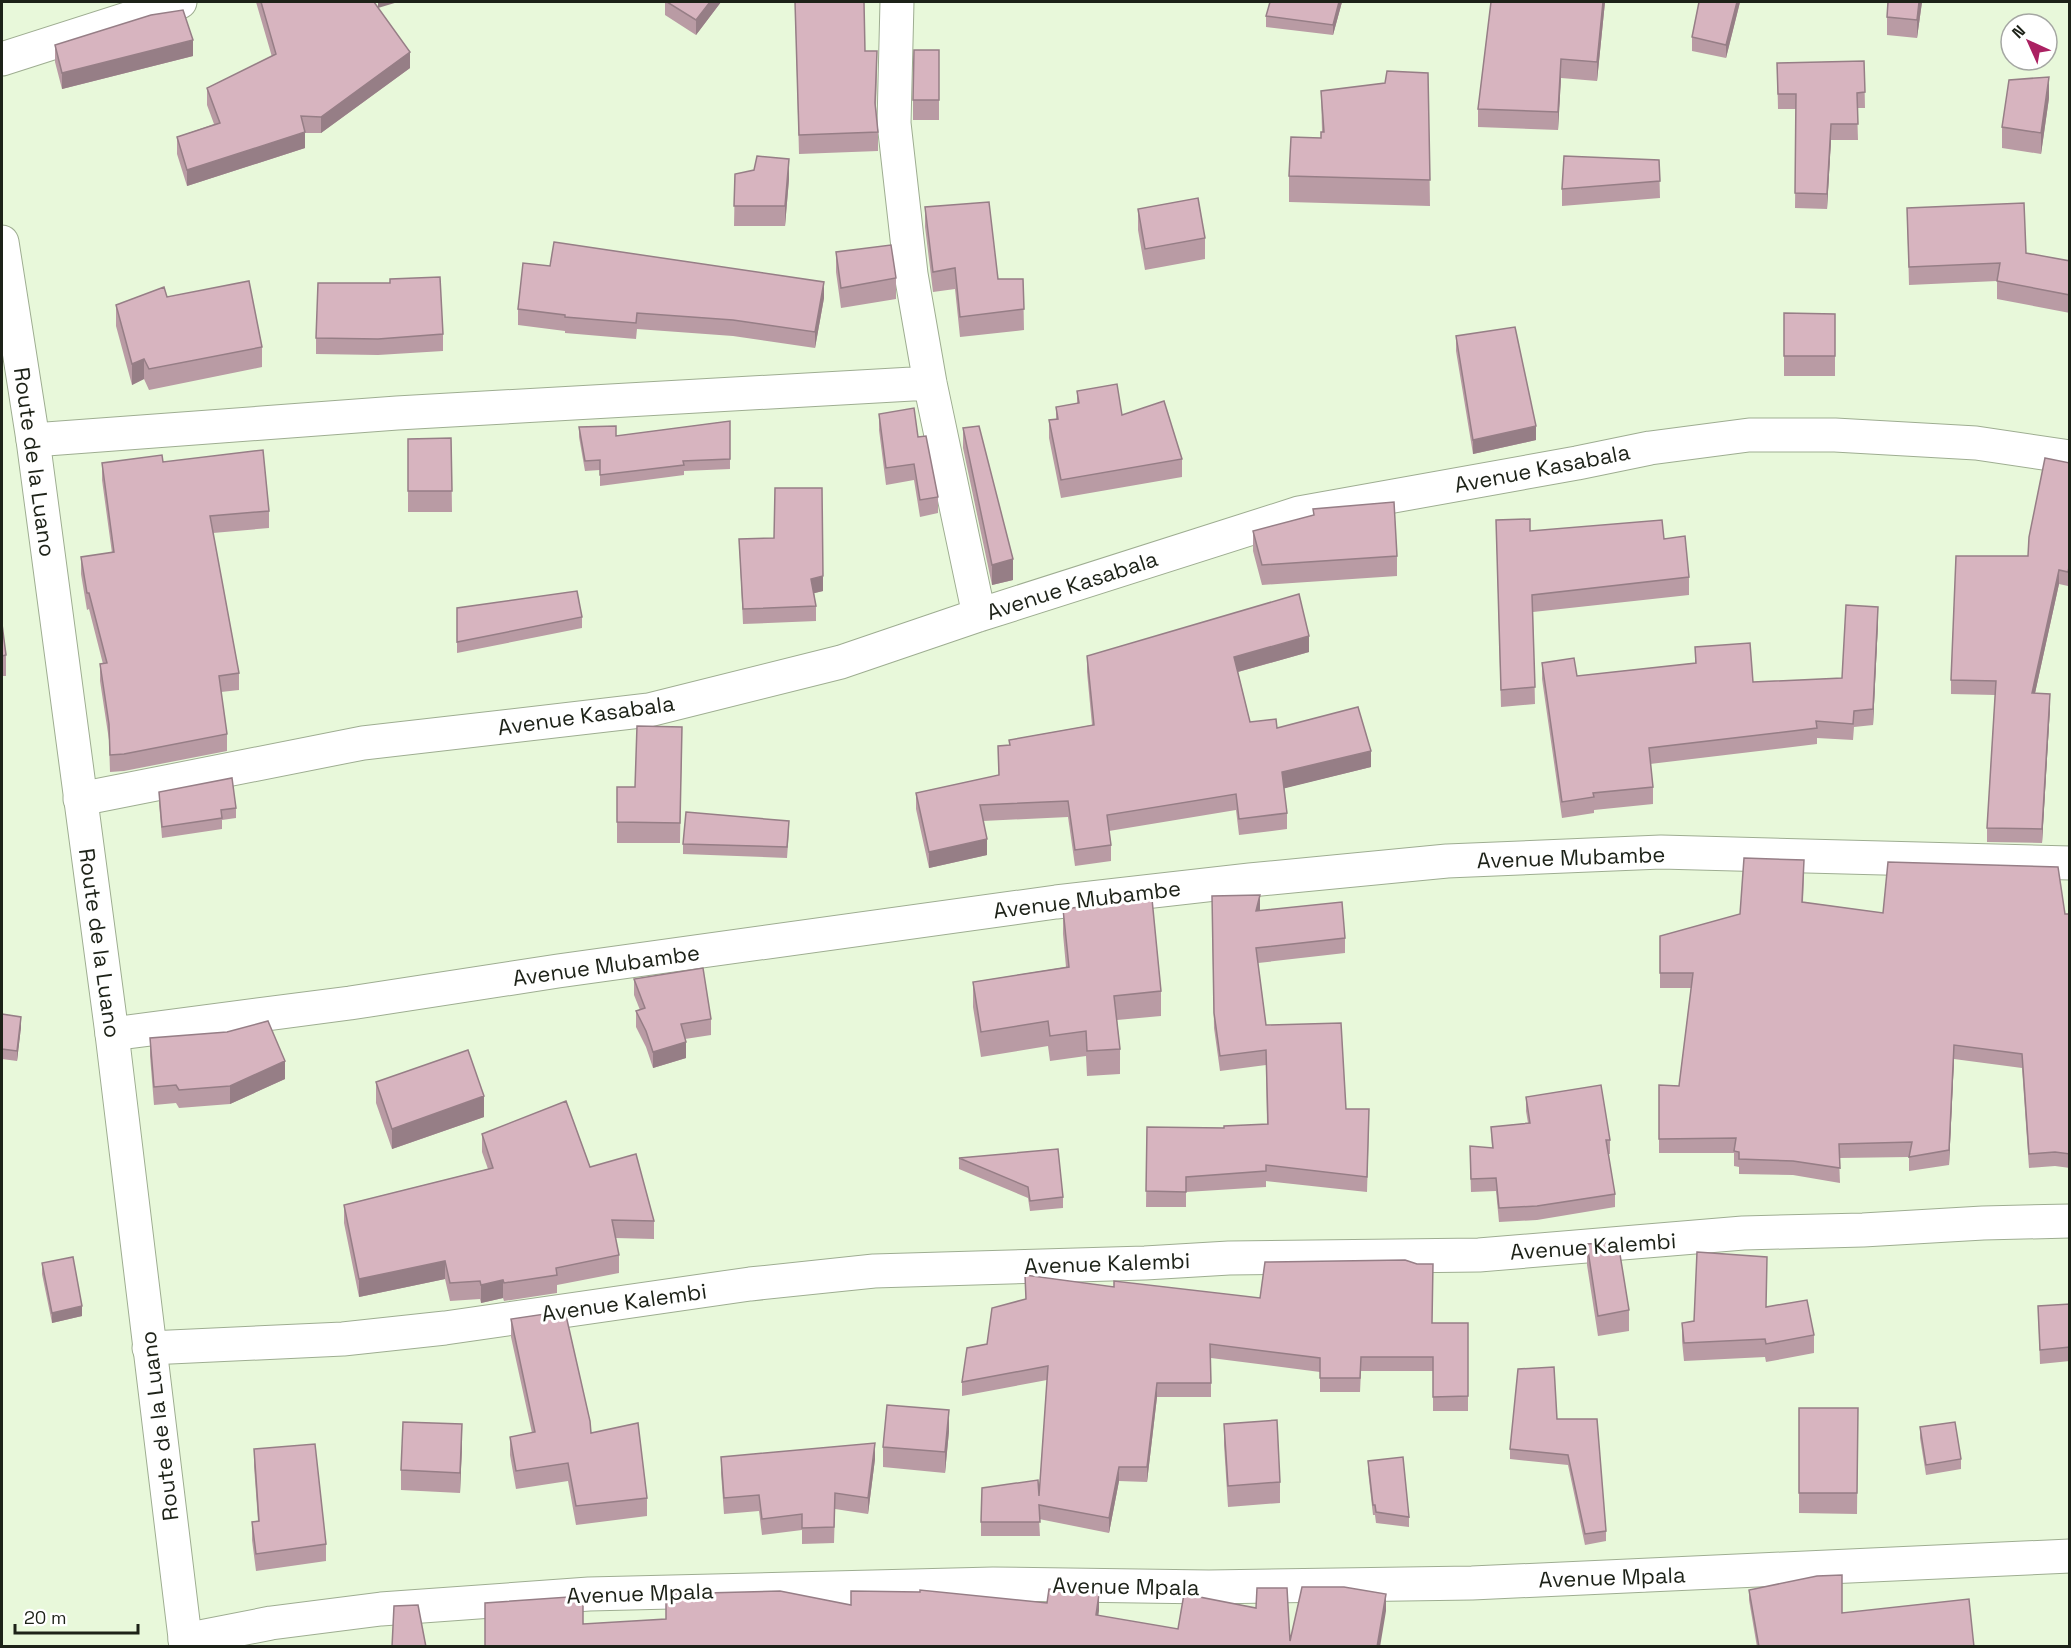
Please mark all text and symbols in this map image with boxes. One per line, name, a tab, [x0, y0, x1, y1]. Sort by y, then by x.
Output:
north arrow	[1999, 12, 2059, 72]
text: N	[2008, 21, 2030, 43]
street label: Route de la Luano	[8, 365, 62, 559]
street label: Avenue Kasabala	[1452, 437, 1633, 499]
street label: Avenue Kasabala	[983, 544, 1161, 626]
street label: Avenue Kasabala	[496, 689, 677, 741]
street label: Avenue Mubambe	[1476, 840, 1666, 874]
street label: Route de la Luano	[73, 846, 127, 1040]
street label: Avenue Mubambe	[992, 874, 1182, 924]
street label: Avenue Mubambe	[511, 938, 701, 992]
street label: Avenue Kalembi	[1509, 1226, 1677, 1266]
street label: Avenue Kalembi	[1023, 1246, 1191, 1280]
street label: Avenue Kalembi	[540, 1277, 708, 1327]
street label: Route de la Luano	[133, 1330, 185, 1522]
street label: Avenue Mpala	[1538, 1560, 1686, 1594]
street label: Avenue Mpala	[1052, 1571, 1200, 1601]
street label: Avenue Mpala	[566, 1576, 714, 1610]
scale bar	[15, 1597, 138, 1635]
text: 20 m	[24, 1606, 67, 1629]

